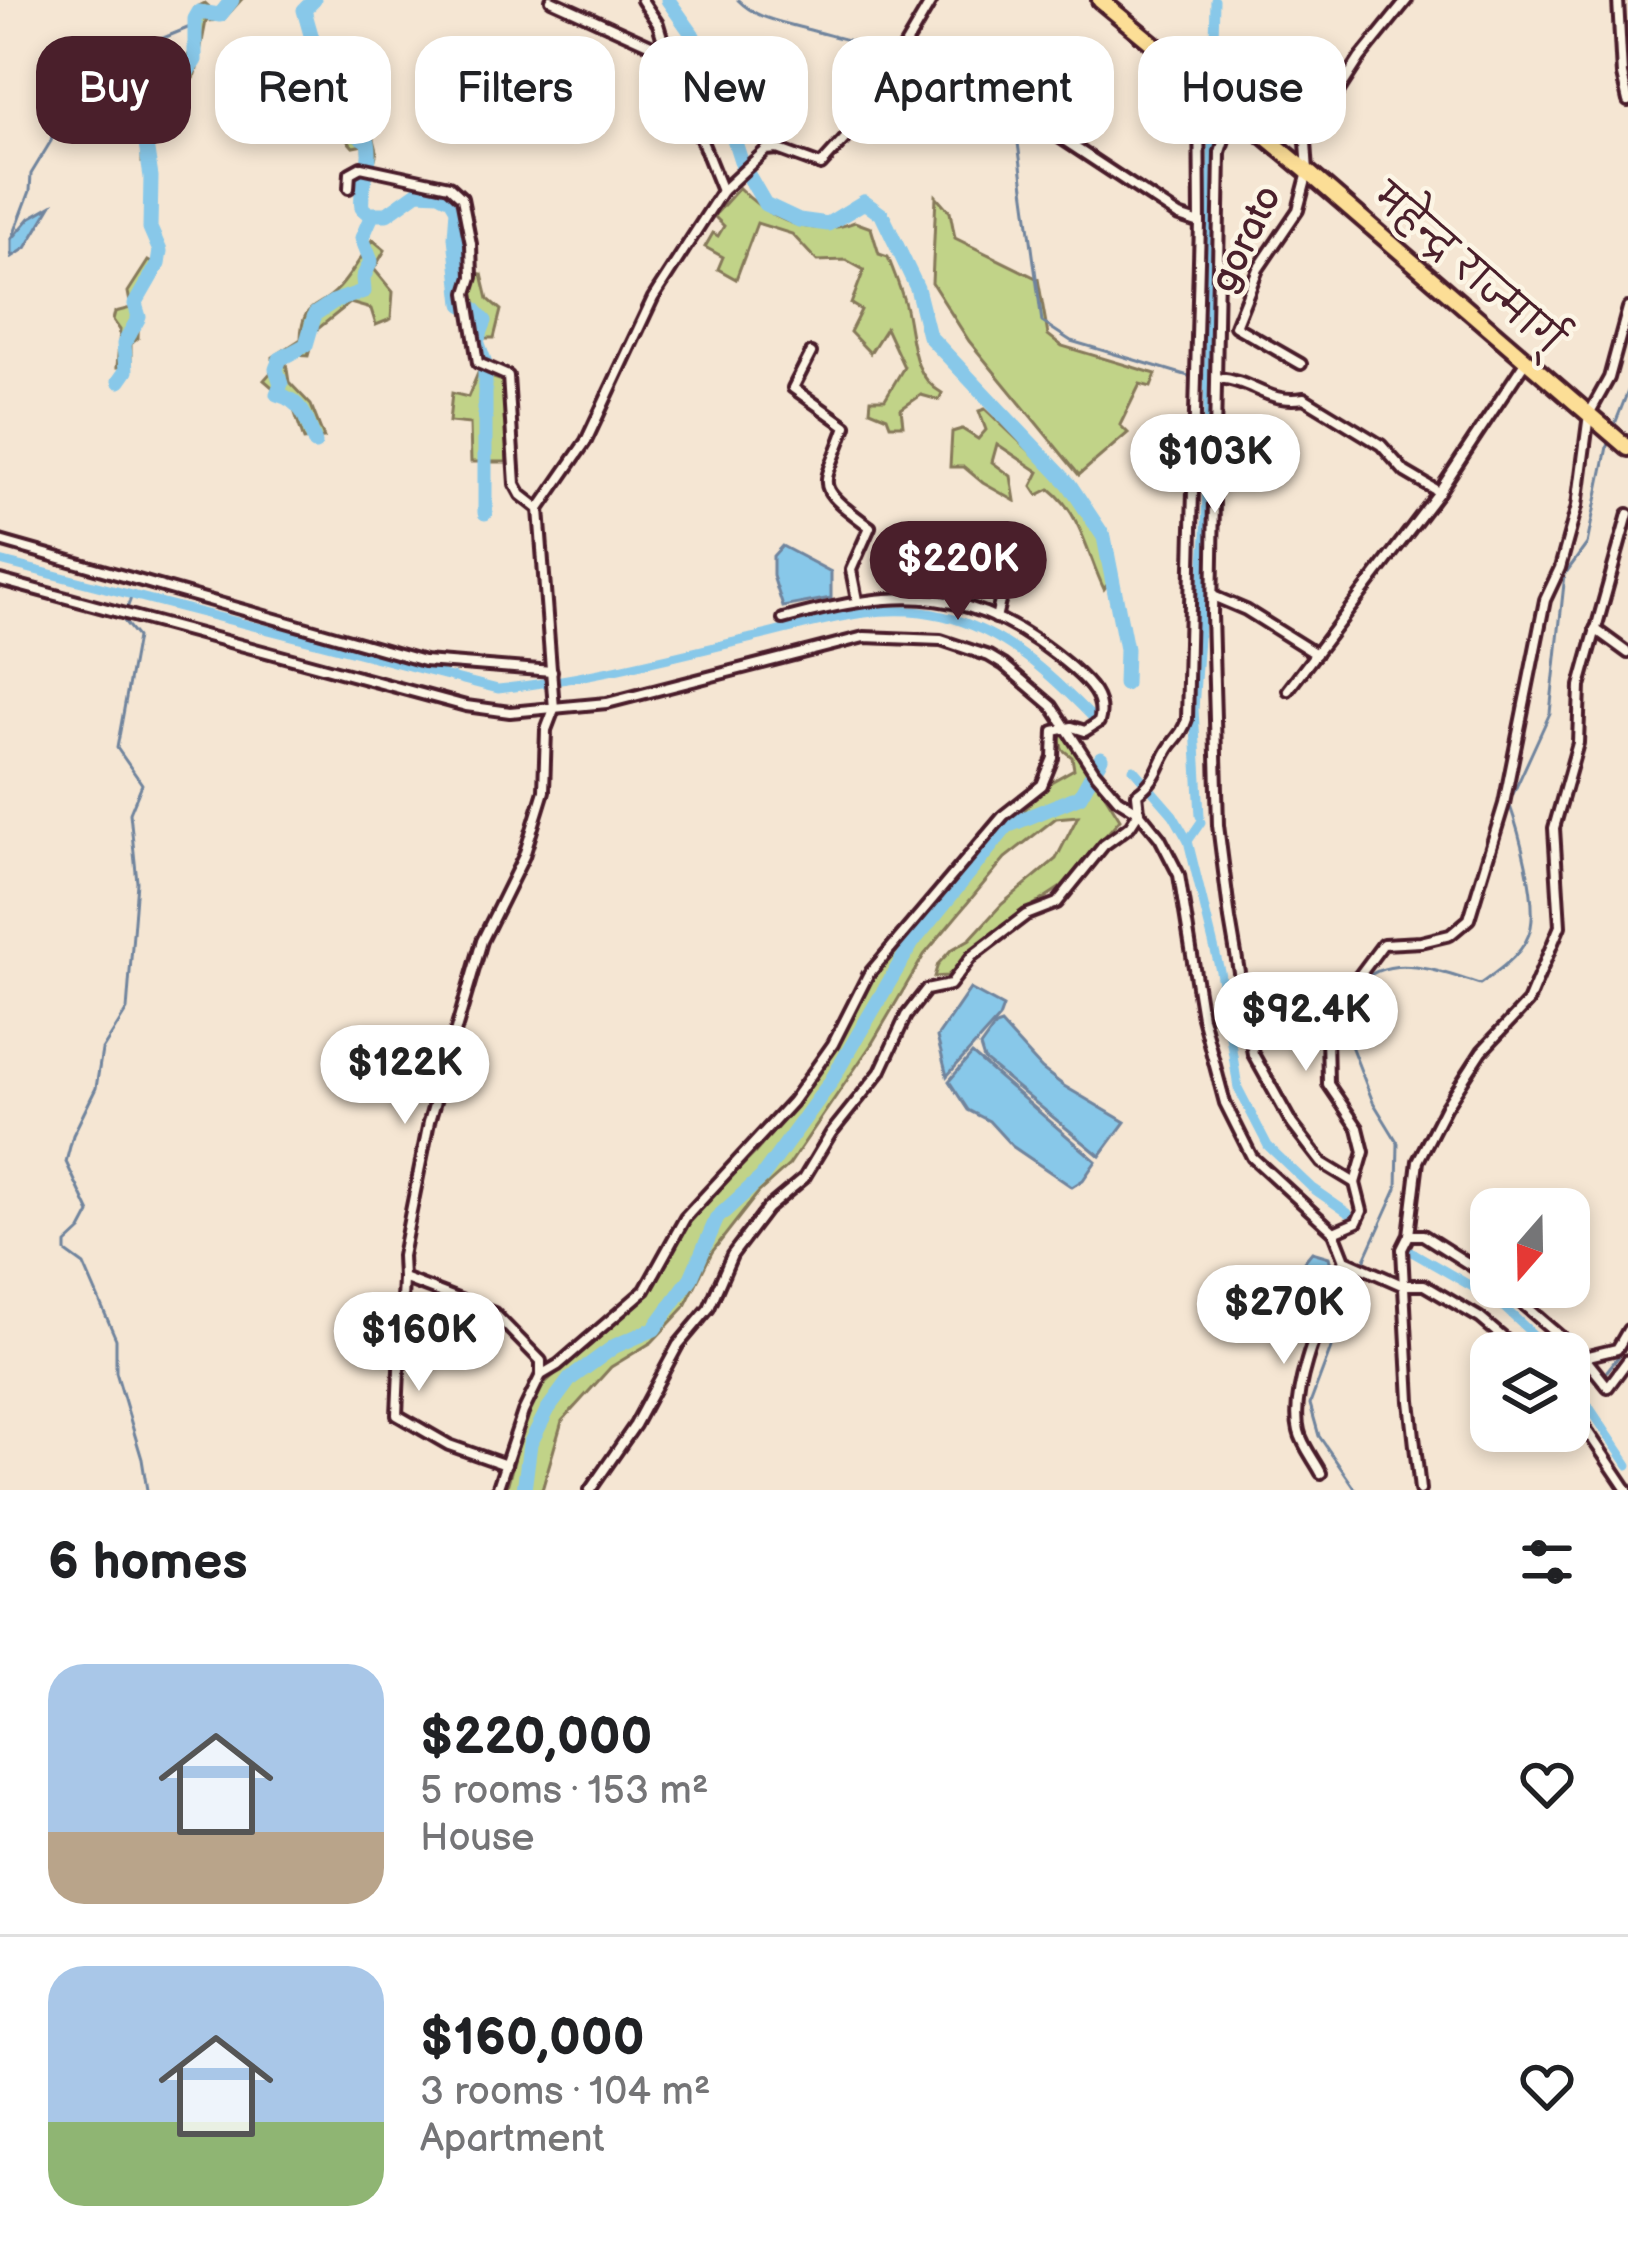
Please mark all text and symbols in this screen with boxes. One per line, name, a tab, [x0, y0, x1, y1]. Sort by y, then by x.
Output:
chip: Buy	[36, 36, 191, 144]
chip: Rent	[215, 36, 391, 144]
chip: Filters	[415, 36, 615, 144]
chip: New	[639, 36, 808, 144]
chip: Apartment	[832, 36, 1114, 144]
chip: House	[1138, 36, 1346, 144]
street label: महेन्द्र राज्मार्ग्	[1359, 165, 1581, 370]
street label: gorato	[1200, 178, 1292, 300]
pin: $103K	[1131, 414, 1299, 516]
text: $103K	[1157, 429, 1273, 476]
pin: $220K	[874, 521, 1042, 623]
text: $220K	[897, 536, 1019, 583]
pin: $92.4K	[1208, 972, 1404, 1074]
text: $92.4K	[1241, 987, 1371, 1034]
pin: $122K	[321, 1025, 489, 1127]
text: $122K	[347, 1040, 463, 1087]
north arrow	[1470, 1188, 1590, 1308]
map controls	[1470, 1188, 1590, 1452]
pin: $270K	[1200, 1265, 1368, 1367]
text: $270K	[1224, 1280, 1344, 1327]
pin: $160K	[335, 1292, 503, 1394]
text: $160K	[361, 1307, 477, 1354]
button: layers	[1470, 1332, 1590, 1452]
icon: filters	[1514, 1529, 1580, 1595]
text: 6 homes	[48, 1532, 248, 1593]
text: $220,000	[420, 1707, 652, 1768]
icon: home	[144, 1712, 288, 1856]
icon: heart	[1514, 1751, 1580, 1817]
text: 5 rooms · 153 m²	[420, 1768, 709, 1815]
text: House	[420, 1815, 534, 1862]
text: $160,000	[420, 2008, 644, 2069]
icon: home	[144, 2014, 288, 2158]
icon: heart	[1514, 2053, 1580, 2119]
text: 3 rooms · 104 m²	[420, 2069, 711, 2116]
text: Apartment	[420, 2116, 604, 2163]

